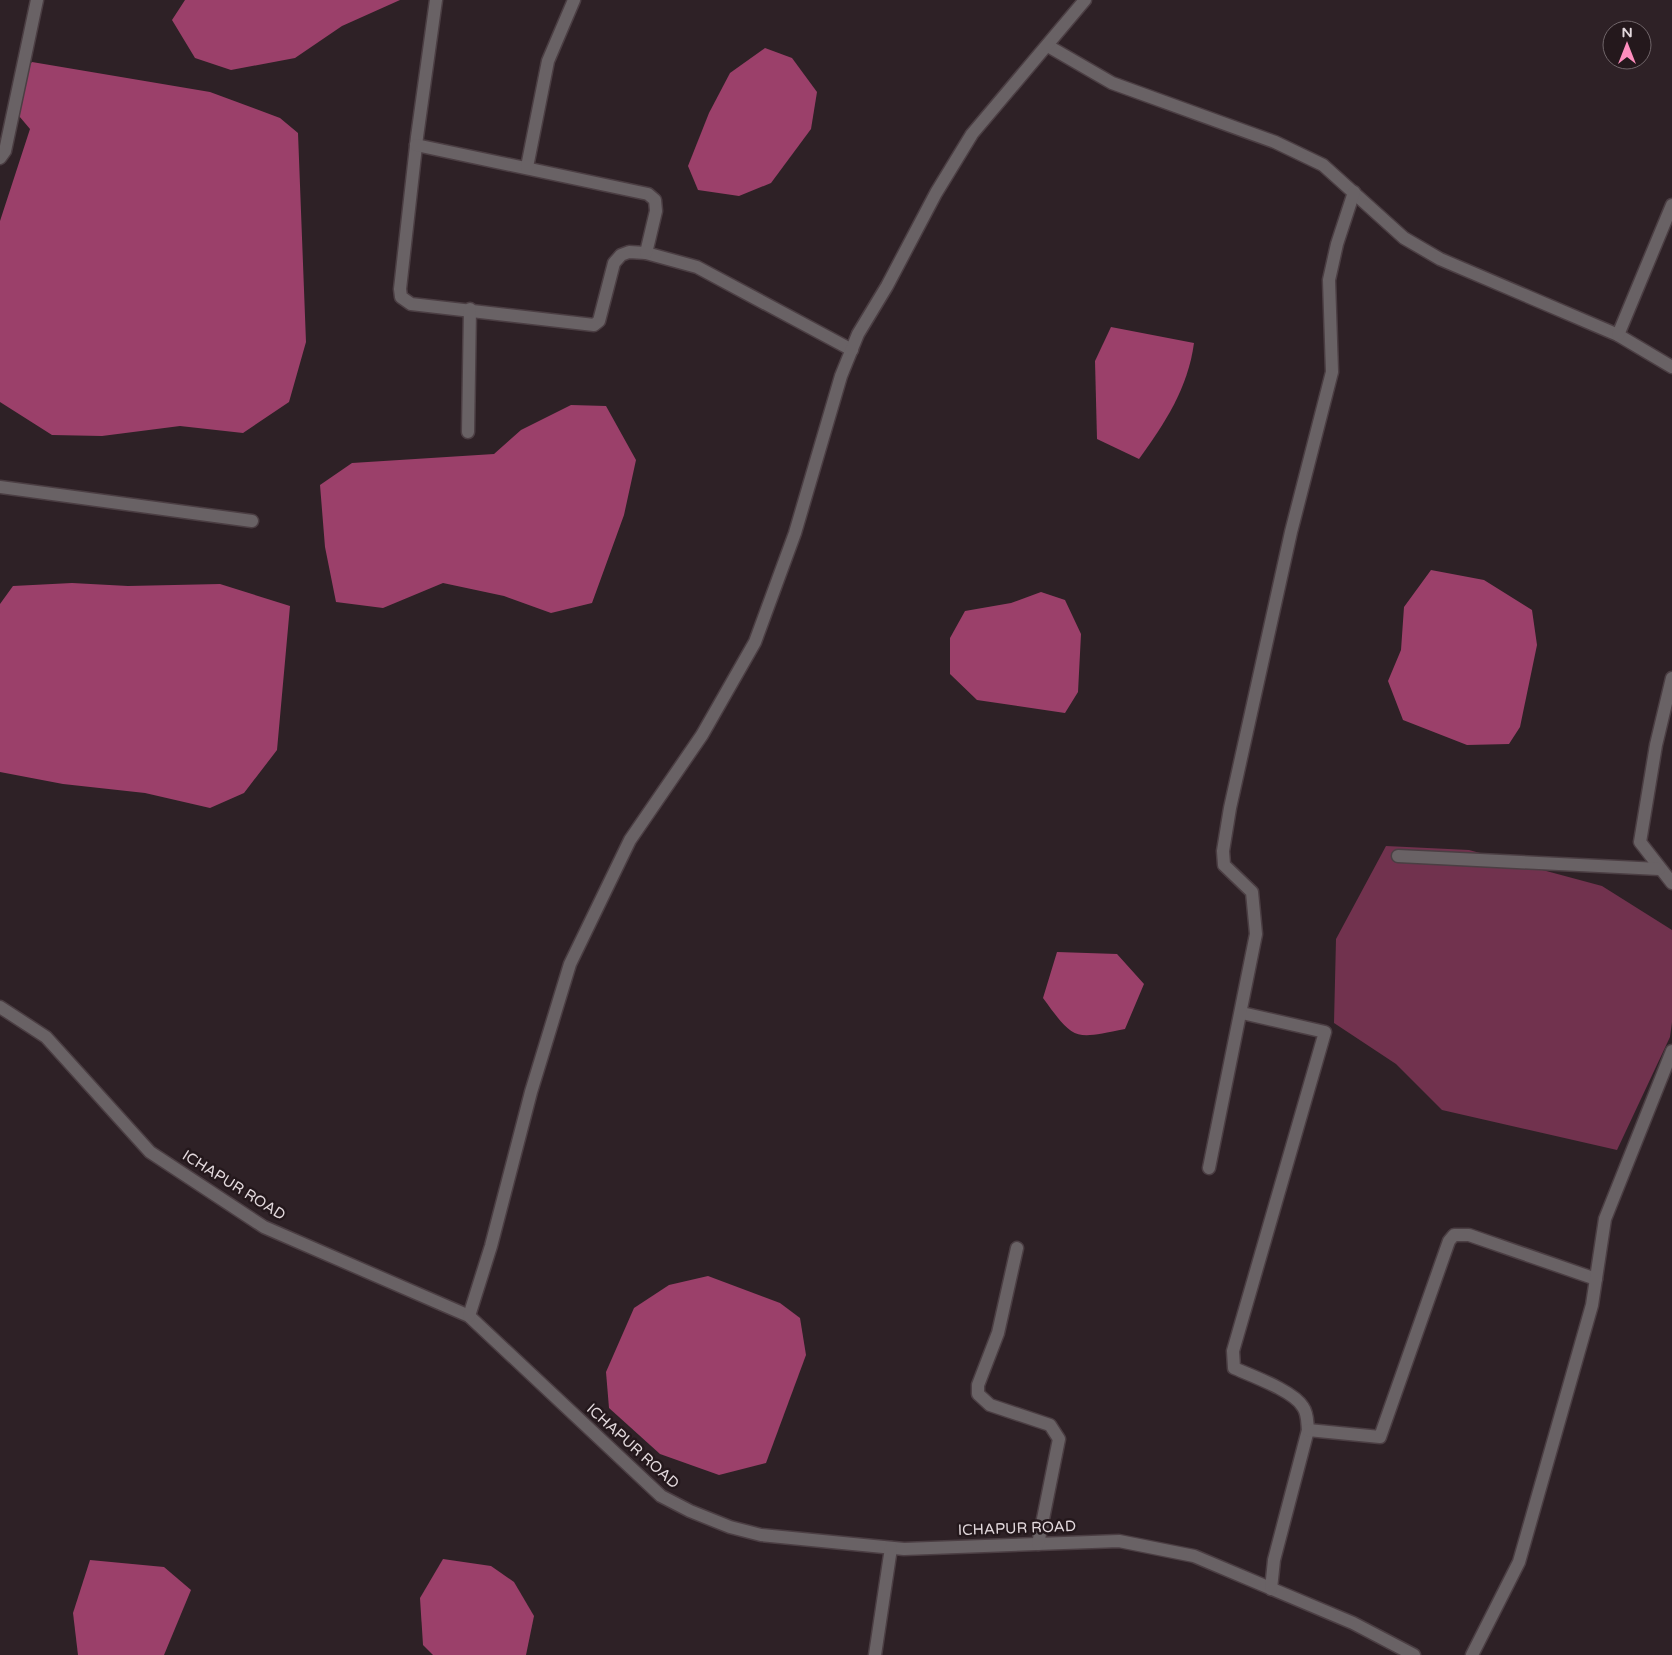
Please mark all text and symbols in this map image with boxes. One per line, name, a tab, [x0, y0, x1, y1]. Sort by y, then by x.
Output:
north arrow	[1602, 20, 1652, 70]
text: N	[1621, 24, 1633, 41]
street label: ICHAPUR ROAD	[179, 1146, 289, 1224]
street label: ICHAPUR ROAD	[583, 1400, 683, 1492]
street label: ICHAPUR ROAD	[958, 1517, 1076, 1539]

